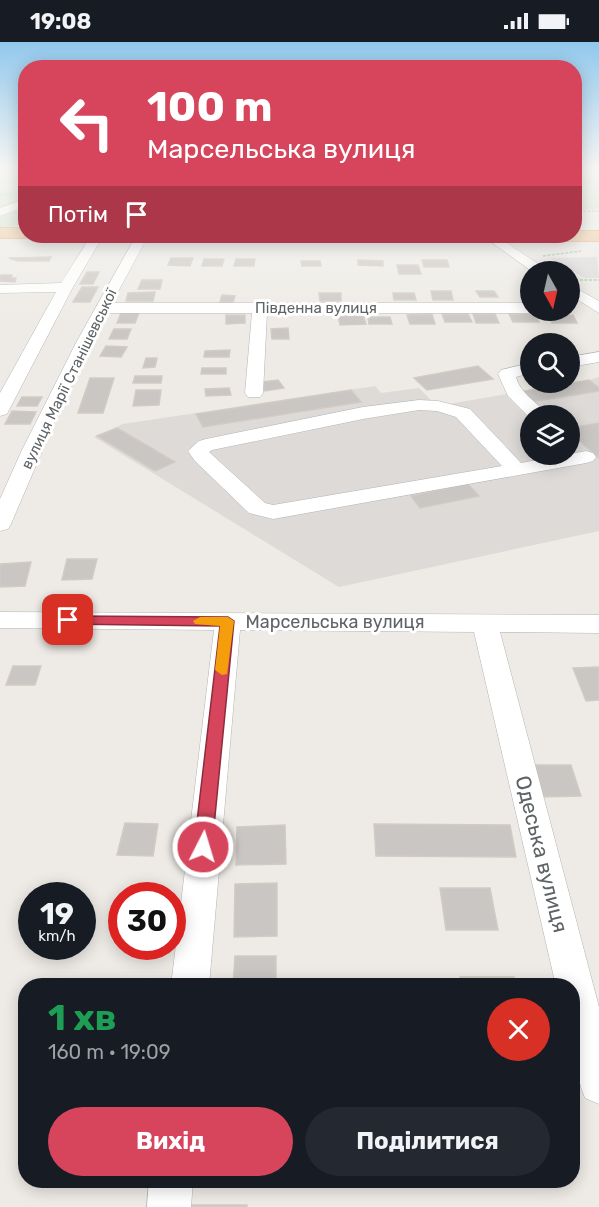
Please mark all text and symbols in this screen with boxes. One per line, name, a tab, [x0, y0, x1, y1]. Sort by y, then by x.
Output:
text: 19:08	[30, 8, 91, 35]
text: 100 m	[147, 82, 272, 132]
icon: left	[48, 84, 126, 162]
text: Марсельська вулиця	[147, 133, 416, 165]
icon: arrive	[120, 198, 153, 231]
text: Потім	[48, 201, 108, 228]
north arrow	[520, 261, 580, 321]
map controls	[520, 261, 580, 465]
street label: вулиця Марії Станішевської	[17, 286, 121, 472]
street label: Південна вулиця	[255, 299, 377, 317]
button: search	[520, 333, 580, 393]
button: layers	[520, 405, 580, 465]
pin	[42, 594, 93, 645]
icon: arrive	[51, 603, 84, 636]
street label: Марсельська вулиця	[245, 611, 425, 633]
street label: Одеська вулиця	[510, 773, 574, 935]
position arrow	[171, 815, 235, 879]
speed limit sign: 30	[108, 882, 186, 960]
text: 19	[40, 896, 74, 932]
text: km/h	[38, 927, 76, 945]
text: 1 хв	[48, 996, 117, 1039]
button: close	[487, 998, 550, 1061]
text: 160 m · 19:09	[48, 1040, 171, 1064]
button: Вихід	[48, 1107, 293, 1176]
button: Поділитися	[305, 1107, 550, 1176]

